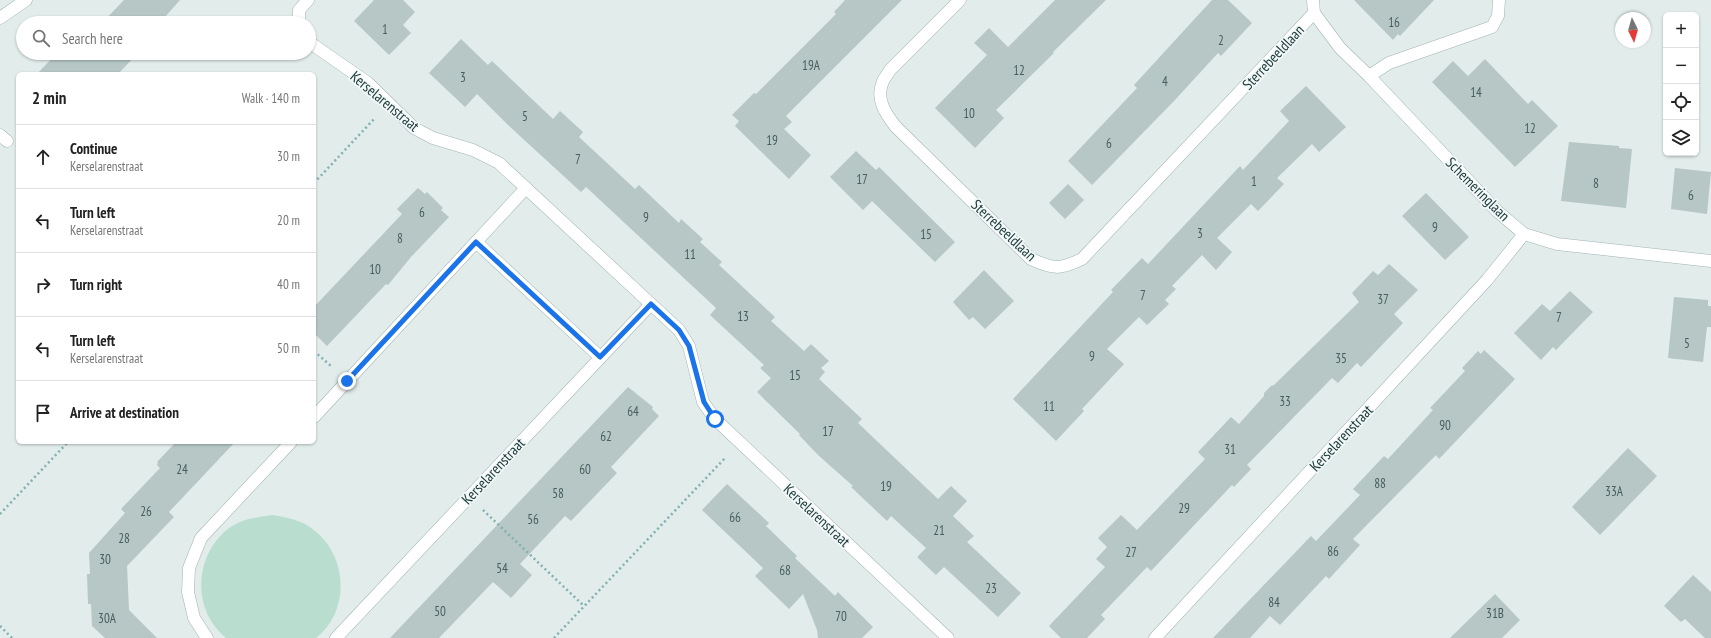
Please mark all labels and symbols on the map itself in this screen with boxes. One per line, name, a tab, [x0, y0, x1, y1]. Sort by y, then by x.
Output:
north arrow	[1615, 12, 1651, 48]
house number: 16	[1388, 14, 1400, 31]
house number: 1	[382, 21, 388, 38]
street label: Sterrebeeldlaan	[1238, 21, 1308, 93]
house number: 2	[1218, 32, 1224, 49]
house number: 19A	[802, 57, 821, 74]
house number: 12	[1013, 62, 1025, 79]
street label: Kerselarenstraat	[347, 67, 423, 135]
house number: 3	[460, 69, 466, 86]
house number: 4	[1162, 73, 1168, 90]
house number: 14	[1470, 84, 1482, 101]
house number: 10	[963, 105, 975, 122]
house number: 5	[522, 108, 528, 125]
house number: 12	[1524, 120, 1536, 137]
house number: 19	[766, 132, 778, 149]
house number: 6	[1106, 135, 1112, 152]
house number: 7	[575, 151, 581, 168]
street label: Schemeringlaan	[1442, 153, 1514, 225]
house number: 17	[856, 171, 868, 188]
house number: 1	[1251, 173, 1257, 190]
house number: 8	[1593, 175, 1599, 192]
house number: 6	[1688, 187, 1694, 204]
street label: Sterrebeeldlaan	[968, 195, 1040, 265]
house number: 6	[419, 204, 425, 221]
house number: 9	[643, 209, 649, 226]
house number: 9	[1432, 219, 1438, 236]
house number: 3	[1197, 225, 1203, 242]
house number: 15	[920, 226, 932, 243]
house number: 8	[397, 230, 403, 247]
house number: 11	[684, 246, 696, 263]
house number: 10	[369, 261, 381, 278]
house number: 7	[1140, 287, 1146, 304]
house number: 37	[1377, 291, 1389, 308]
house number: 13	[737, 308, 749, 325]
house number: 7	[1556, 309, 1562, 326]
house number: 5	[1684, 335, 1690, 352]
house number: 9	[1089, 348, 1095, 365]
house number: 35	[1335, 350, 1347, 367]
house number: 15	[789, 367, 801, 384]
route end	[338, 372, 356, 390]
house number: 33	[1279, 393, 1291, 410]
house number: 11	[1043, 398, 1055, 415]
street label: Kerselarenstraat	[1305, 401, 1377, 475]
house number: 64	[627, 403, 639, 420]
route start	[706, 410, 724, 428]
house number: 90	[1439, 417, 1451, 434]
house number: 17	[822, 423, 834, 440]
house number: 62	[600, 428, 612, 445]
street label: Kerselarenstraat	[457, 434, 529, 508]
house number: 31	[1224, 441, 1236, 458]
house number: 24	[176, 461, 188, 478]
house number: 60	[579, 461, 591, 478]
house number: 88	[1374, 475, 1386, 492]
house number: 19	[880, 478, 892, 495]
street label: Kerselarenstraat	[780, 479, 854, 551]
house number: 33A	[1605, 483, 1624, 500]
house number: 58	[552, 485, 564, 502]
house number: 29	[1178, 500, 1190, 517]
house number: 26	[140, 503, 152, 520]
house number: 66	[729, 509, 741, 526]
house number: 56	[527, 511, 539, 528]
house number: 21	[933, 522, 945, 539]
house number: 28	[118, 530, 130, 547]
house number: 86	[1327, 543, 1339, 560]
house number: 27	[1125, 544, 1137, 561]
house number: 30	[99, 551, 111, 568]
house number: 54	[496, 560, 508, 577]
house number: 68	[779, 562, 791, 579]
house number: 23	[985, 580, 997, 597]
house number: 84	[1268, 594, 1280, 611]
house number: 50	[434, 603, 446, 620]
house number: 31B	[1486, 605, 1504, 622]
house number: 70	[835, 608, 847, 625]
house number: 30A	[98, 610, 117, 627]

